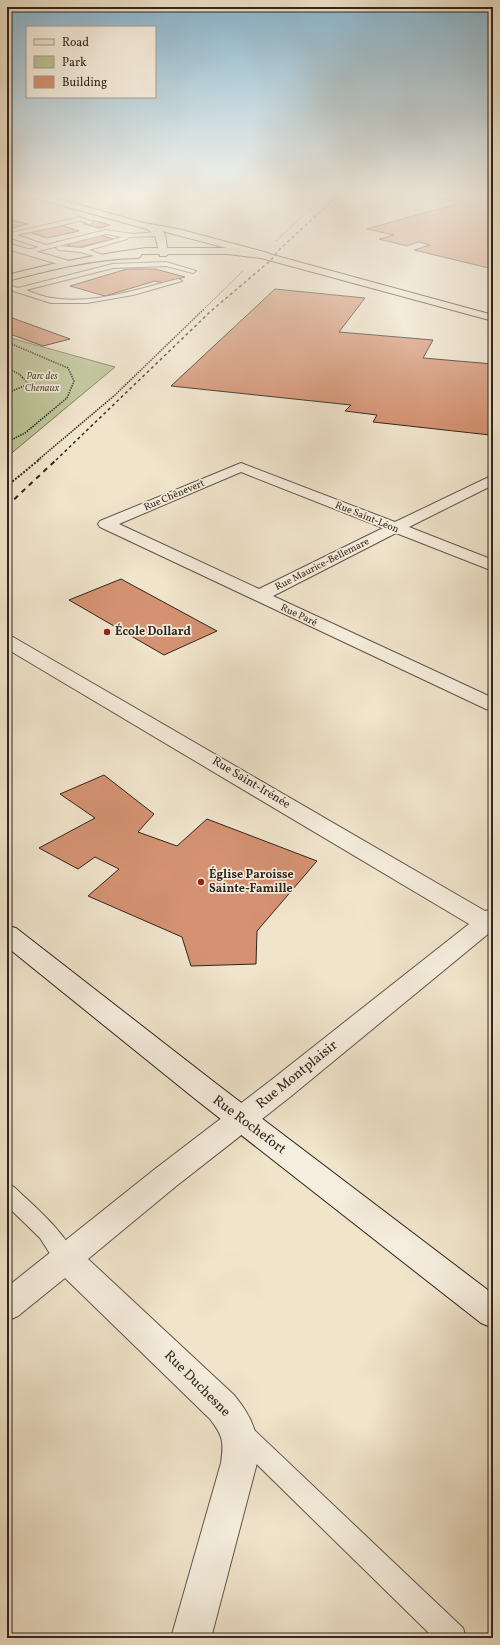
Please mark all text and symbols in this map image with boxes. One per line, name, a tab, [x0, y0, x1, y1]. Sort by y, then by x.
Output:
legend	[26, 26, 156, 98]
text: Road	[62, 35, 89, 51]
text: Park	[62, 55, 87, 71]
text: Building	[62, 75, 107, 91]
park label: Parc des Chenaux	[25, 369, 60, 395]
street label: Rue Chênevert	[141, 476, 207, 514]
street label: Rue Saint-Léon	[333, 498, 401, 536]
street label: Rue Maurice-Bellemare	[273, 534, 372, 594]
street label: Rue Paré	[278, 600, 320, 630]
place label: École Dollard	[115, 623, 192, 640]
marker: École Dollard	[102, 627, 112, 637]
street label: Rue Saint-Irénée	[209, 753, 293, 813]
place label: Église Paroisse Sainte-Famille	[209, 866, 294, 897]
marker: Église Paroisse Sainte-Famille	[196, 877, 206, 887]
street label: Rue Montplaisir	[252, 1036, 342, 1114]
street label: Rue Rochefort	[208, 1091, 290, 1159]
street label: Rue Duchesne	[160, 1347, 235, 1422]

